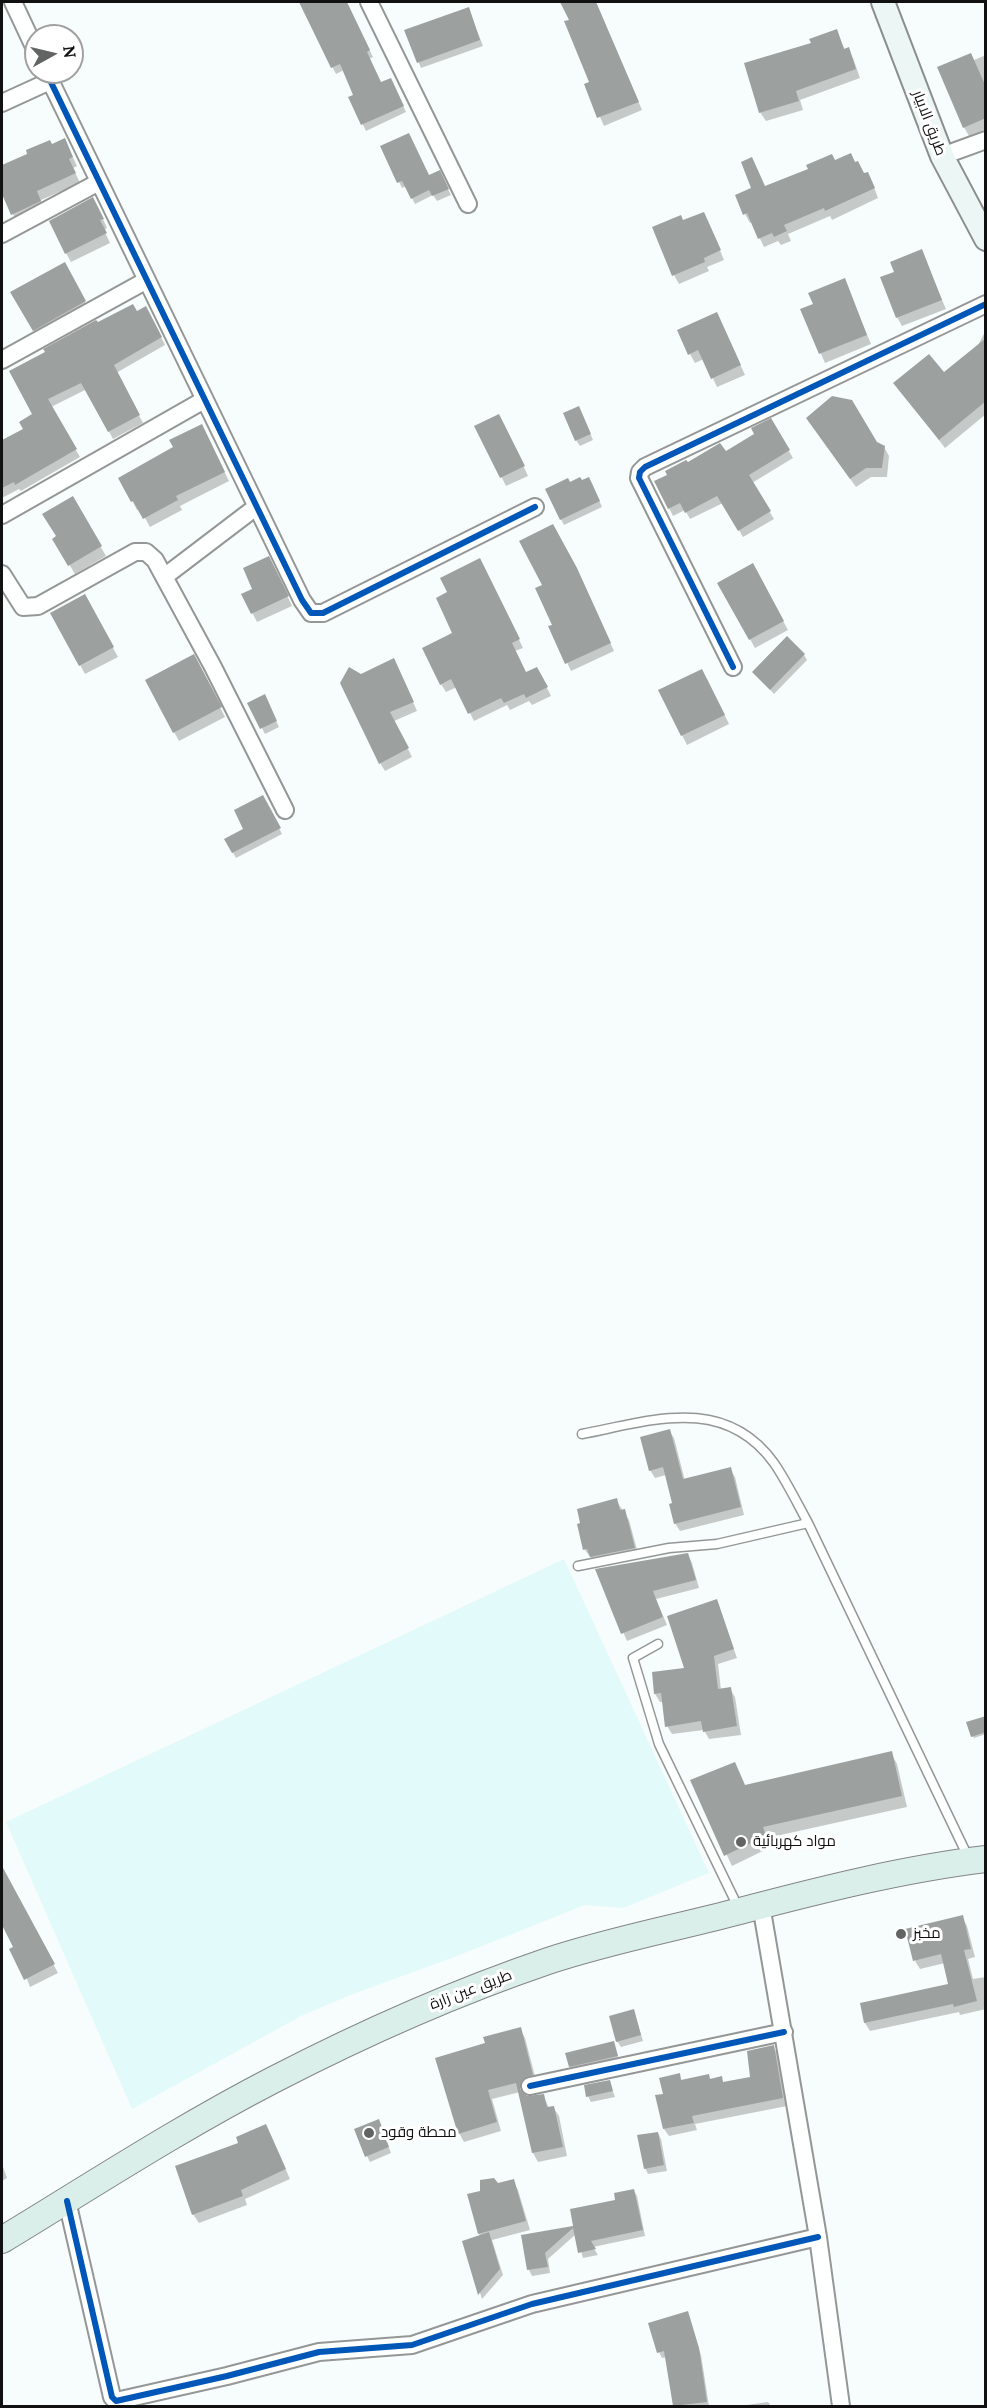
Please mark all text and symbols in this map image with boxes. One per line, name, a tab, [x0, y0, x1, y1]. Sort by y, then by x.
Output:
north arrow	[24, 24, 84, 84]
text: N	[59, 44, 81, 59]
street label: طريق الابيار	[908, 88, 950, 158]
place label: مواد كهربائية	[753, 1833, 836, 1851]
marker: مواد كهربائية	[734, 1835, 748, 1849]
place label: مخبز	[913, 1925, 941, 1943]
marker: مخبز	[894, 1927, 908, 1941]
street label: طريق عين زارة	[427, 1966, 515, 2014]
place label: محطة وقود	[381, 2124, 457, 2142]
marker: محطة وقود	[362, 2126, 376, 2140]

